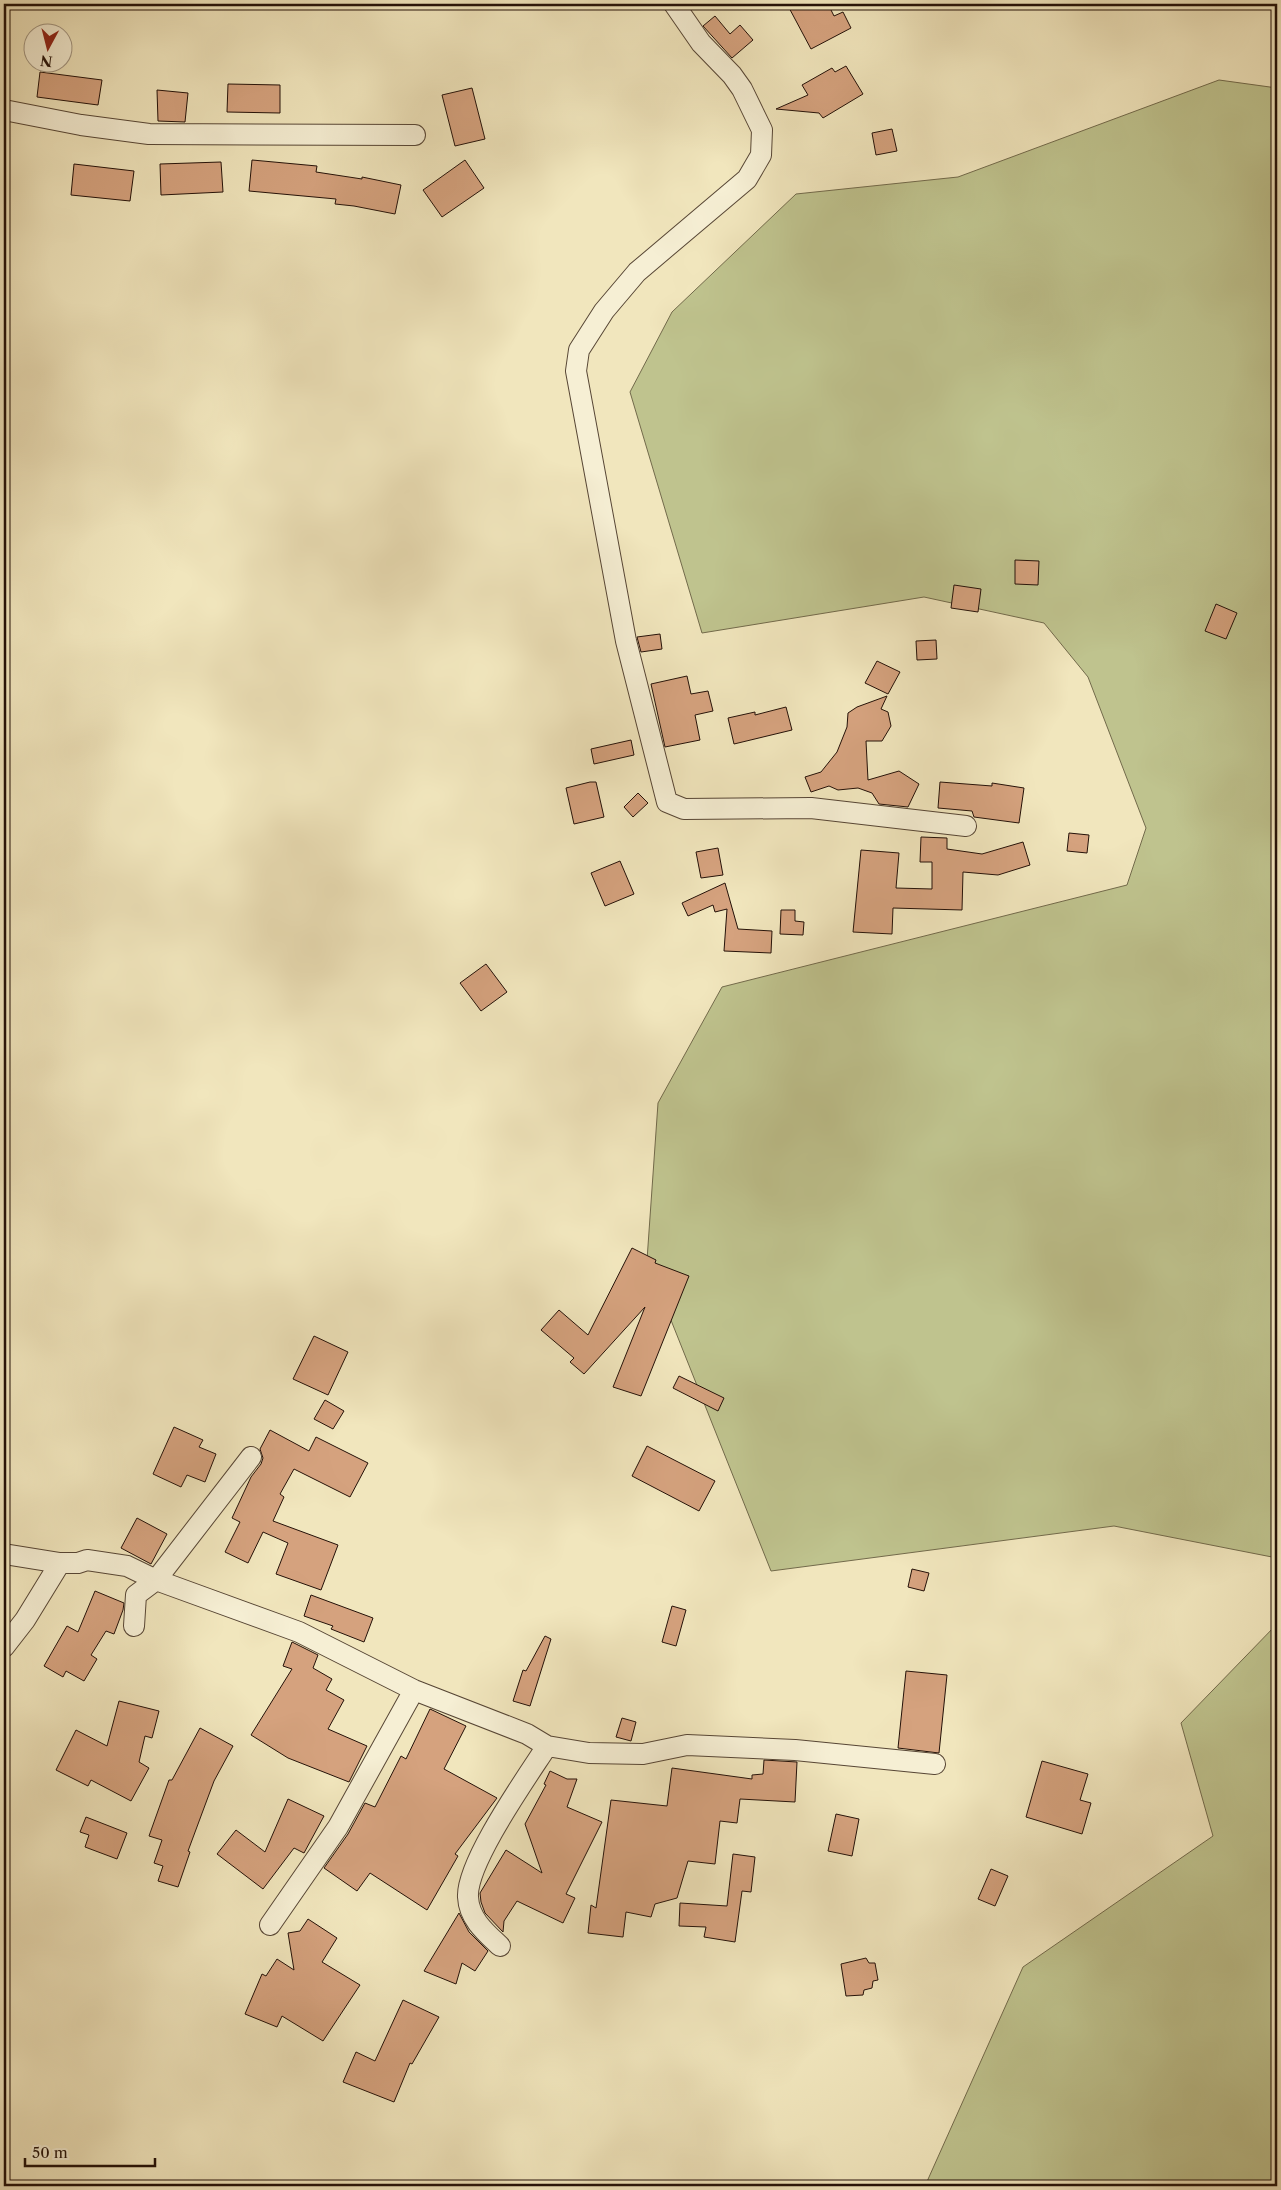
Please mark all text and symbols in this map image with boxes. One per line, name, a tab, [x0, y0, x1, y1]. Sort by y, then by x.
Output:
north arrow	[22, 22, 72, 72]
text: N	[39, 51, 54, 71]
scale bar	[25, 2135, 155, 2167]
text: 50 m	[32, 2143, 68, 2162]

